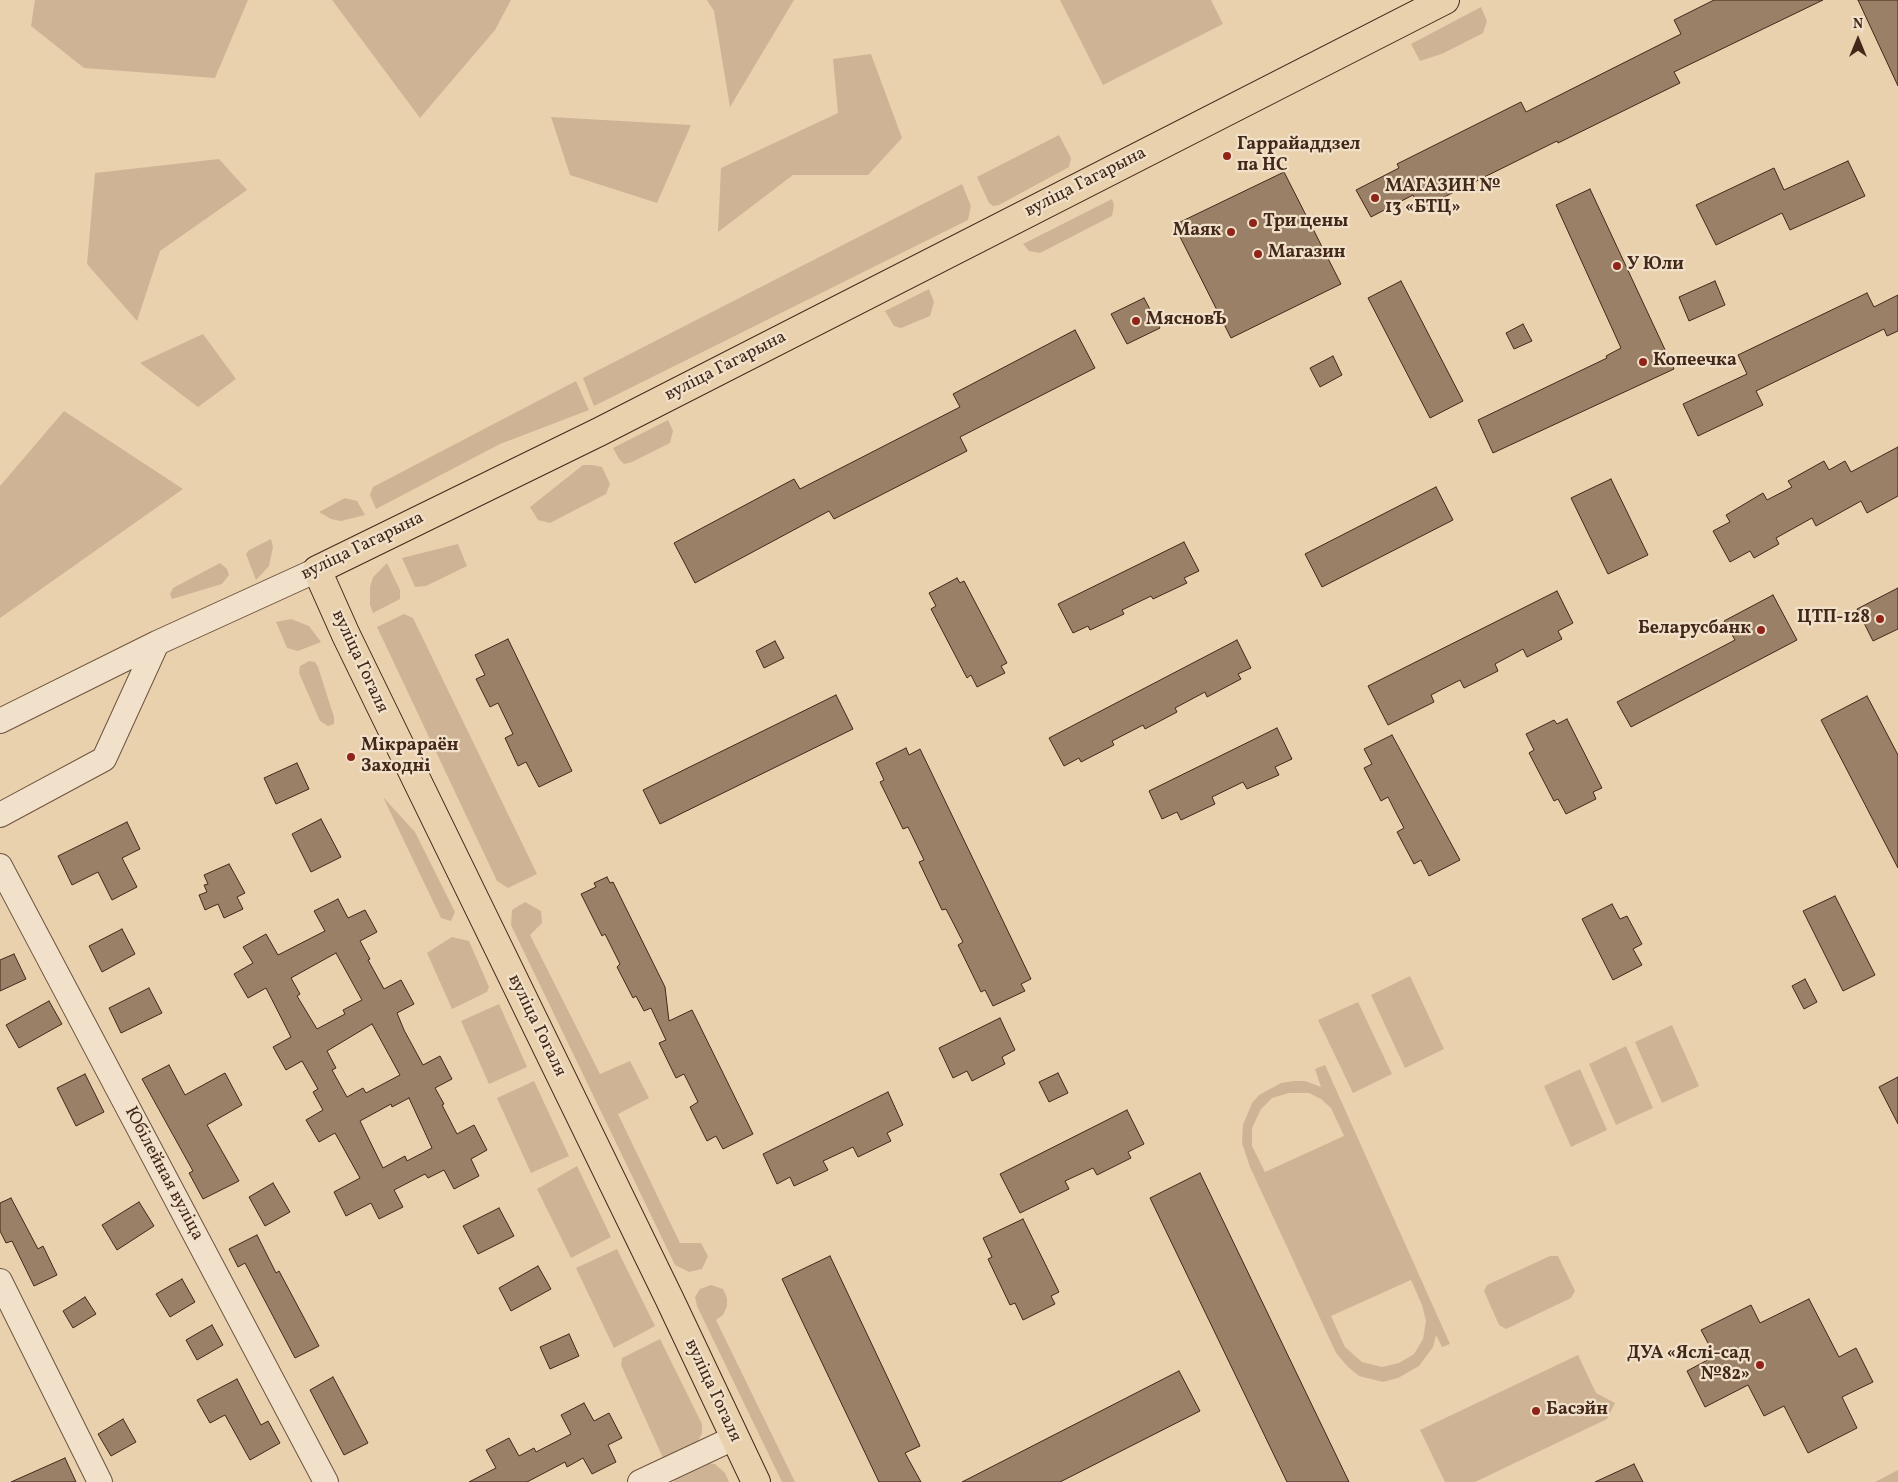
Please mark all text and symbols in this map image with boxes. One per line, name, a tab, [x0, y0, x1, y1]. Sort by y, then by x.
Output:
north arrow	[1833, 15, 1883, 65]
text: N	[1853, 15, 1863, 34]
place label: Гаррайаддзел па НС	[1237, 135, 1360, 178]
street label: вуліца Гагарына	[1021, 143, 1151, 223]
marker: Гаррайаддзел па НС	[1221, 150, 1233, 162]
place label: МАГАЗИН № 13 «БТЦ»	[1385, 177, 1501, 220]
marker: МАГАЗИН № 13 «БТЦ»	[1369, 192, 1381, 204]
place label: Три цены	[1263, 212, 1348, 234]
marker: Три цены	[1247, 217, 1259, 229]
place label: Маяк	[1173, 221, 1221, 243]
marker: Маяк	[1225, 226, 1237, 238]
place label: Магазин	[1268, 243, 1345, 265]
marker: Магазин	[1252, 248, 1264, 260]
place label: У Юли	[1627, 255, 1684, 277]
marker: У Юли	[1611, 260, 1623, 272]
place label: МясновЪ	[1146, 310, 1227, 332]
marker: МясновЪ	[1130, 315, 1142, 327]
street label: вуліца Гагарына	[661, 327, 791, 407]
place label: Копеечка	[1653, 351, 1737, 373]
marker: Копеечка	[1637, 356, 1649, 368]
street label: вуліца Гагарына	[298, 508, 428, 586]
street label: вуліца Гогаля	[326, 607, 392, 717]
place label: ЦТП-128	[1797, 608, 1870, 630]
marker: ЦТП-128	[1874, 613, 1886, 625]
place label: Беларусбанк	[1638, 619, 1751, 641]
marker: Беларусбанк	[1755, 624, 1767, 636]
place label: Мікрараён Заходні	[361, 736, 459, 779]
marker: Мікрараён Заходні	[345, 751, 357, 763]
street label: вуліца Гогаля	[502, 971, 570, 1081]
street label: Юбілейная вуліца	[119, 1103, 207, 1245]
street label: вуліца Гогаля	[679, 1336, 745, 1446]
place label: ДУА «Яслі-сад №82»	[1627, 1344, 1750, 1386]
marker: ДУА «Яслі-сад №82»	[1754, 1359, 1766, 1371]
place label: Басэйн	[1546, 1400, 1608, 1422]
marker: Басэйн	[1530, 1405, 1542, 1417]

